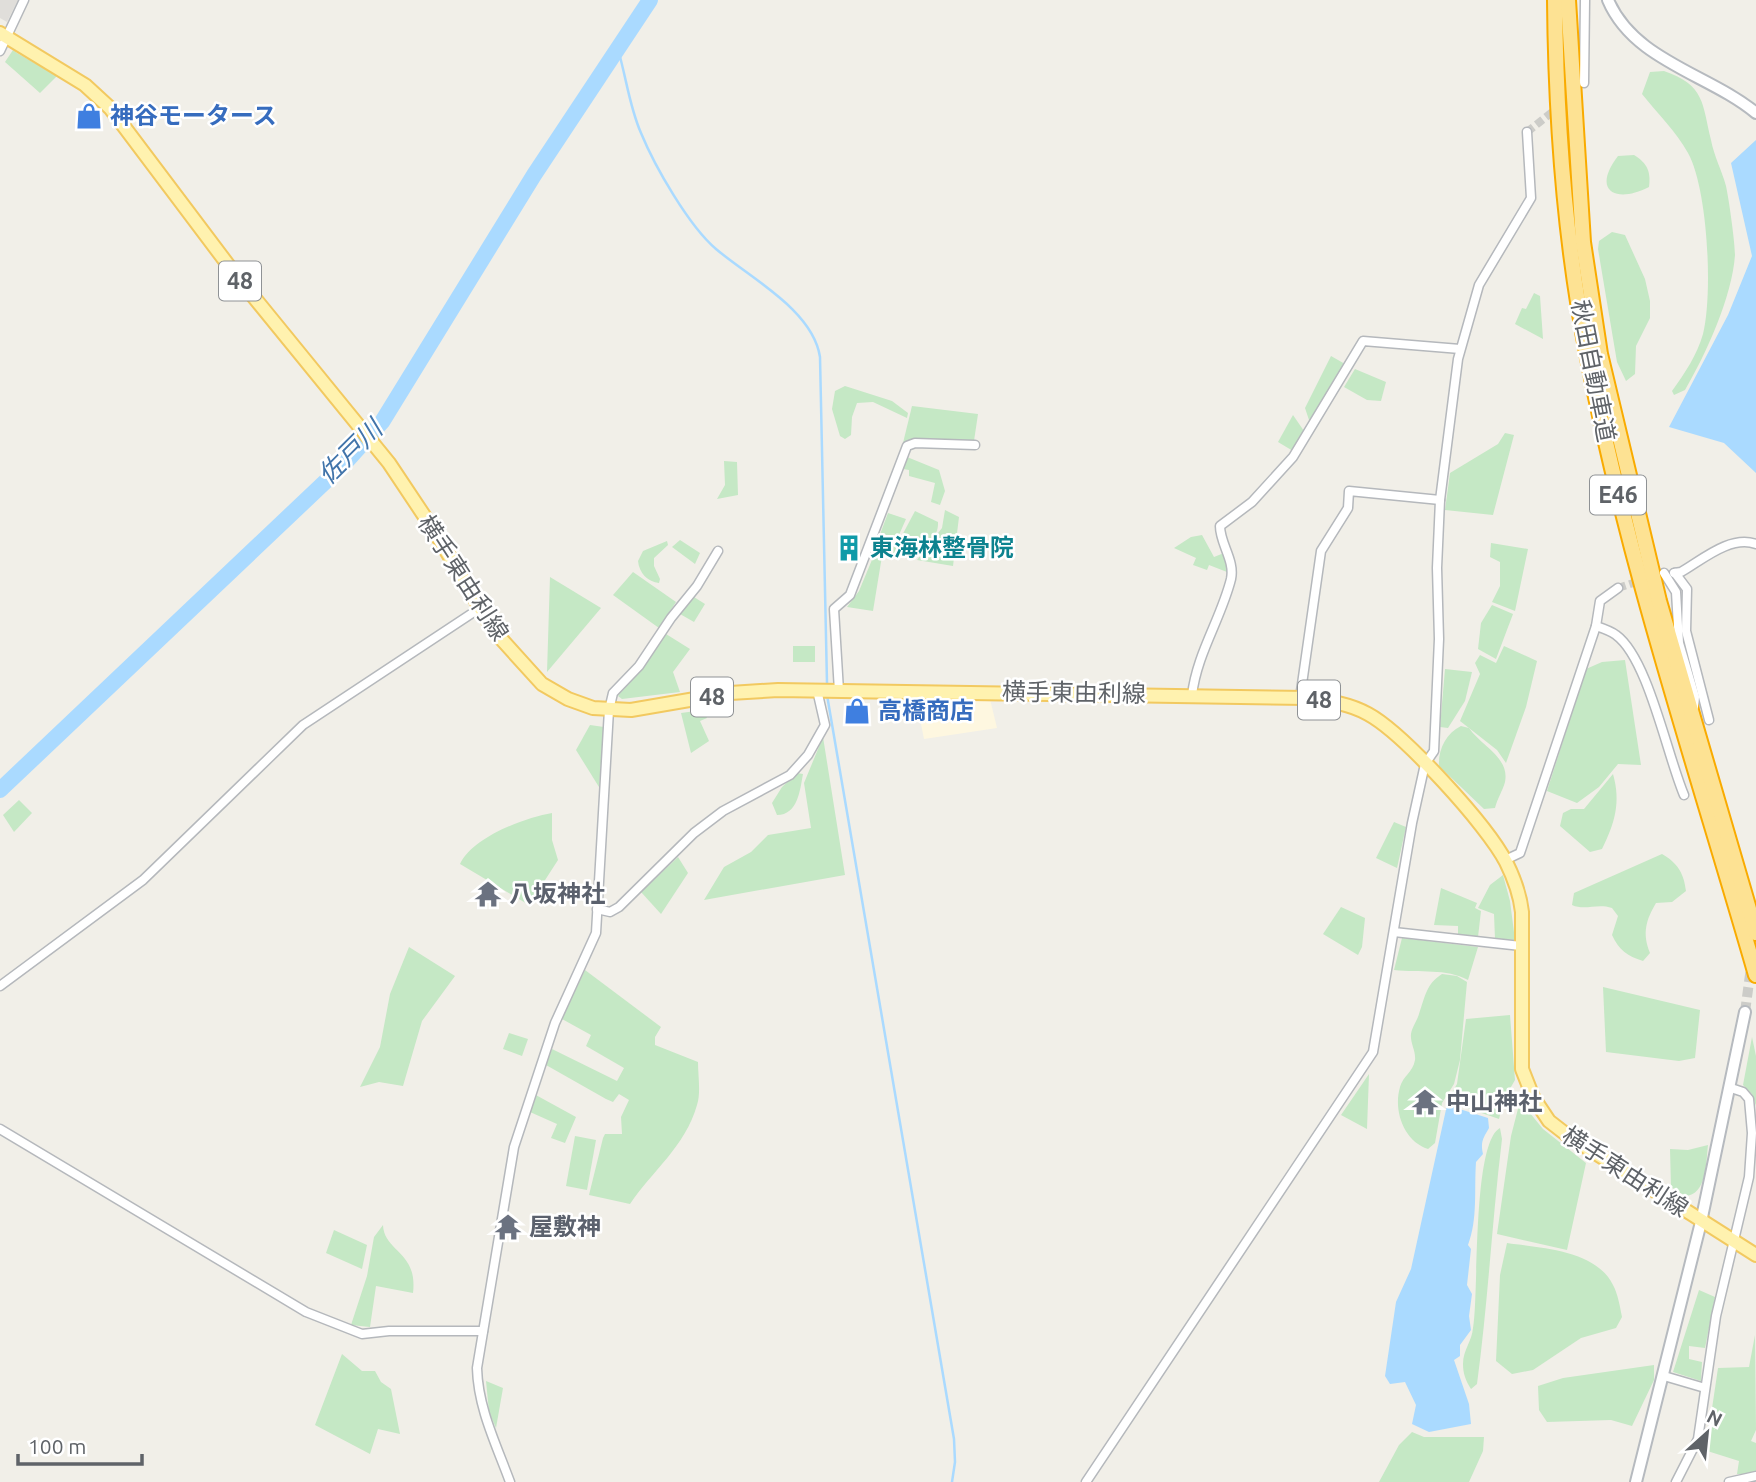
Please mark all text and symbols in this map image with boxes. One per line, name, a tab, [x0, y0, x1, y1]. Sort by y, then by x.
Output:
shop icon: 神谷モータース	[74, 101, 104, 131]
place label: 神谷モータース	[110, 102, 277, 129]
road number: 48	[219, 262, 261, 300]
street label: 秋田自動車道	[1567, 298, 1620, 444]
water label: 佐戸川	[312, 412, 390, 489]
road number: E46	[1590, 475, 1646, 514]
street label: 横手東由利線	[413, 510, 514, 645]
building icon: 東海林整骨院	[834, 533, 864, 563]
place label: 東海林整骨院	[870, 534, 1014, 561]
road number: 48	[691, 678, 733, 716]
street label: 横手東由利線	[1002, 678, 1146, 707]
road number: 48	[1298, 680, 1340, 720]
shop icon: 高橋商店	[842, 696, 872, 726]
place label: 高橋商店	[878, 697, 974, 724]
temple icon: 八坂神社	[473, 879, 503, 909]
place label: 八坂神社	[509, 880, 605, 907]
temple icon: 中山神社	[1410, 1087, 1440, 1117]
place label: 中山神社	[1446, 1088, 1542, 1115]
street label: 横手東由利線	[1558, 1121, 1693, 1222]
temple icon: 屋敷神	[493, 1212, 523, 1242]
place label: 屋敷神	[529, 1213, 601, 1240]
north arrow	[1672, 1398, 1742, 1468]
text: N	[1703, 1405, 1726, 1431]
scale bar	[18, 1422, 142, 1466]
text: 100 m	[28, 1434, 86, 1458]

